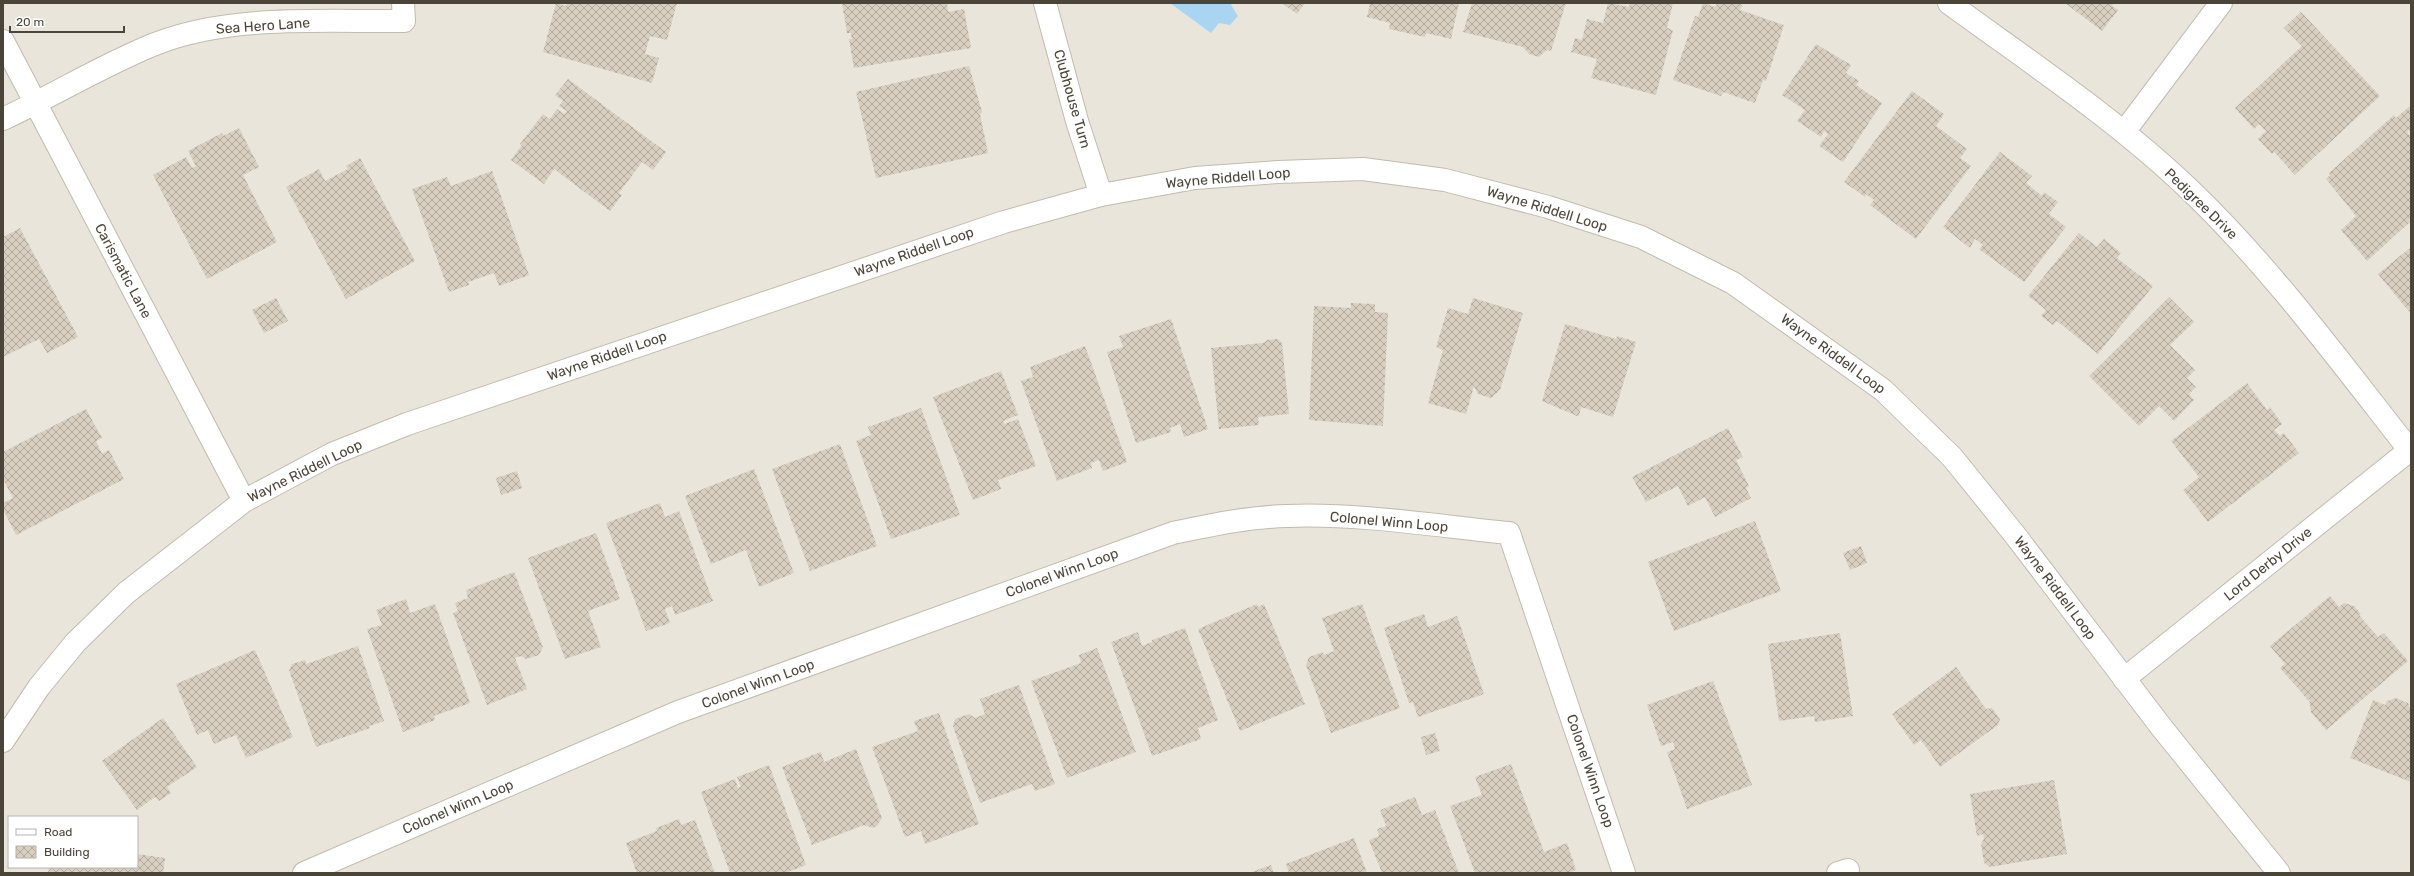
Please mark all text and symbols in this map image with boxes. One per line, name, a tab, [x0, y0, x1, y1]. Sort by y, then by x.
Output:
scale bar	[10, 8, 124, 34]
street label: Sea Hero Lane	[215, 14, 311, 38]
text: 20 m	[16, 15, 44, 29]
street label: Clubhouse Turn	[1050, 48, 1094, 150]
street label: Wayne Riddell Loop	[1165, 164, 1291, 192]
street label: Pedigree Drive	[2161, 165, 2241, 243]
street label: Wayne Riddell Loop	[1485, 183, 1609, 235]
street label: Carismatic Lane	[91, 221, 155, 321]
street label: Wayne Riddell Loop	[852, 224, 976, 280]
street label: Wayne Riddell Loop	[1777, 310, 1889, 398]
street label: Wayne Riddell Loop	[545, 328, 669, 384]
street label: Wayne Riddell Loop	[245, 436, 365, 506]
street label: Colonel Winn Loop	[1329, 508, 1449, 536]
street label: Lord Derby Drive	[2221, 523, 2315, 605]
street label: Wayne Riddell Loop	[2010, 533, 2100, 643]
street label: Colonel Winn Loop	[1003, 545, 1121, 601]
street label: Colonel Winn Loop	[699, 656, 817, 712]
street label: Colonel Winn Loop	[1563, 712, 1617, 830]
street label: Colonel Winn Loop	[400, 776, 516, 838]
legend	[8, 816, 138, 868]
text: Road	[44, 825, 72, 839]
text: Building	[44, 845, 90, 859]

